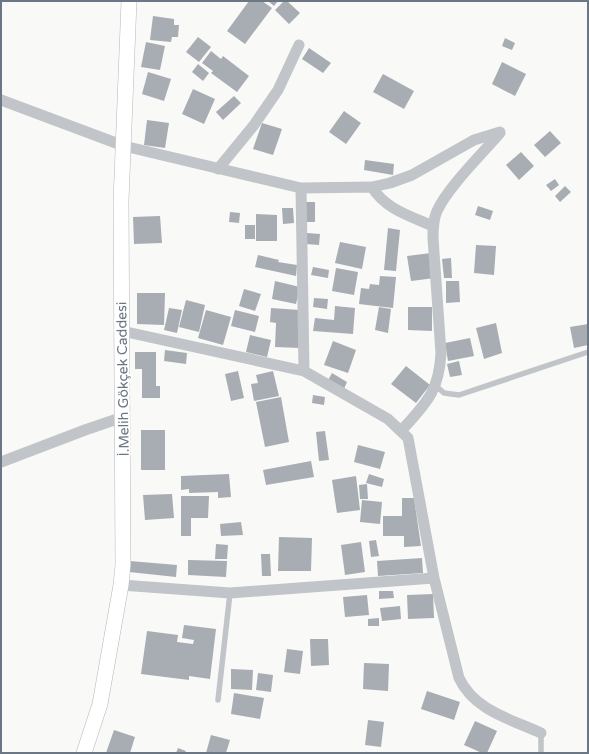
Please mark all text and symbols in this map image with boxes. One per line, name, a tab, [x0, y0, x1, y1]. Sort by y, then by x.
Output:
street label: İ.Melih Gökçek Caddesi	[113, 302, 133, 456]

